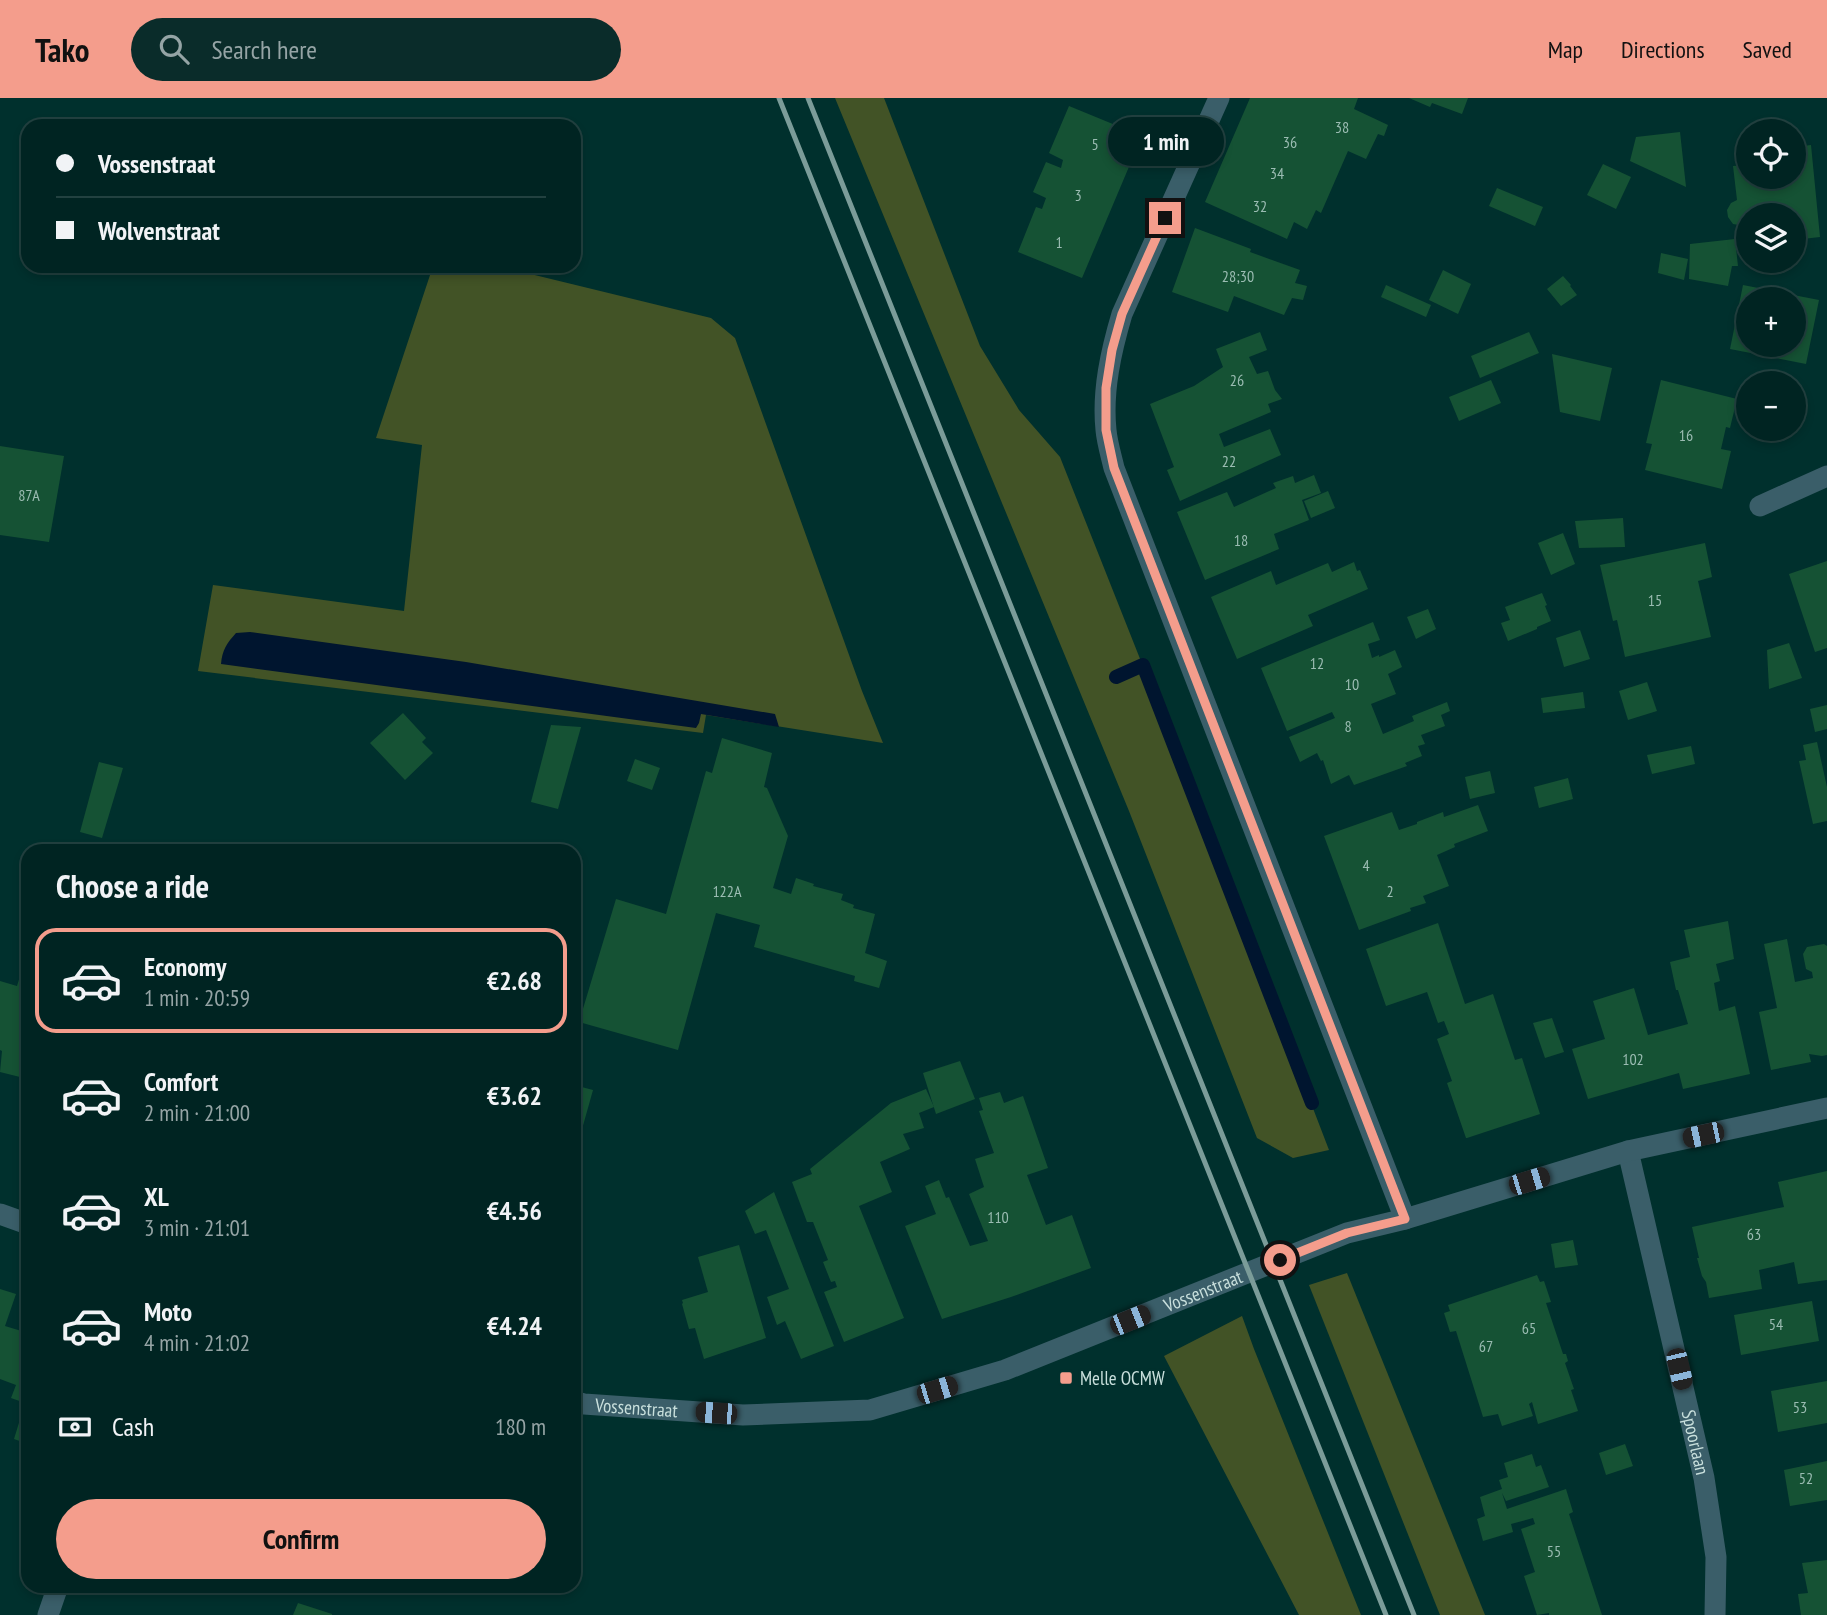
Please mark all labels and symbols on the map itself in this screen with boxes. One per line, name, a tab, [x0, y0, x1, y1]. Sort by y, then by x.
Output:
callout: 1 min	[1107, 116, 1223, 166]
house number: 38	[1335, 117, 1349, 137]
house number: 36	[1283, 132, 1297, 152]
house number: 5	[1091, 134, 1099, 154]
house number: 34	[1270, 163, 1284, 183]
house number: 3	[1074, 185, 1082, 205]
house number: 32	[1253, 196, 1267, 216]
route end	[1149, 202, 1181, 234]
house number: 1	[1055, 232, 1063, 252]
house number: 28;30	[1222, 266, 1254, 286]
house number: 26	[1230, 370, 1244, 390]
house number: 16	[1679, 425, 1693, 445]
house number: 22	[1222, 451, 1236, 471]
house number: 87A	[18, 485, 40, 505]
house number: 18	[1234, 530, 1248, 550]
house number: 15	[1648, 590, 1662, 610]
house number: 12	[1310, 653, 1324, 673]
house number: 10	[1345, 674, 1359, 694]
house number: 8	[1344, 716, 1352, 736]
house number: 4	[1362, 855, 1370, 875]
house number: 122A	[712, 881, 742, 901]
house number: 2	[1386, 881, 1394, 901]
house number: 102	[1622, 1049, 1644, 1069]
car	[1681, 1120, 1726, 1150]
car	[1506, 1165, 1553, 1197]
house number: 110	[987, 1207, 1009, 1227]
house number: 63	[1747, 1224, 1761, 1244]
route start	[1264, 1244, 1296, 1276]
street label: Vossenstraat	[1159, 1264, 1246, 1318]
car	[1107, 1302, 1154, 1338]
house number: 54	[1769, 1314, 1783, 1334]
house number: 65	[1522, 1318, 1536, 1338]
house number: 67	[1479, 1336, 1493, 1356]
car	[1665, 1346, 1694, 1392]
place label: Melle OCMW	[1080, 1366, 1165, 1390]
marker: Melle OCMW	[1058, 1370, 1074, 1386]
car	[914, 1374, 961, 1406]
street label: Vossenstraat	[593, 1393, 679, 1422]
house number: 53	[1793, 1397, 1807, 1417]
car	[695, 1401, 738, 1425]
street label: Spoorlaan	[1677, 1407, 1715, 1477]
house number: 52	[1799, 1468, 1813, 1488]
house number: 55	[1547, 1541, 1561, 1561]

